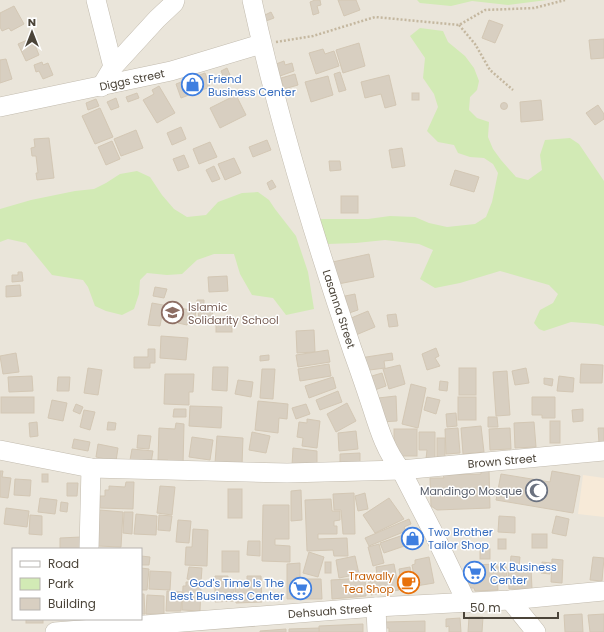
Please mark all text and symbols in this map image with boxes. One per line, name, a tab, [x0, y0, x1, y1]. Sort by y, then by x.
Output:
north arrow	[12, 12, 52, 52]
text: N	[28, 14, 36, 30]
street label: Diggs Street	[98, 65, 166, 95]
place label: Friend Business Center	[208, 71, 296, 100]
shop icon: Friend Business Center	[179, 72, 205, 98]
street label: Lasanna Street	[319, 268, 359, 350]
place label: Islamic Solidarity School	[188, 299, 279, 328]
school or university icon: Islamic Solidarity School	[160, 300, 186, 326]
street label: Brown Street	[467, 450, 537, 472]
mosque icon: Mandingo Mosque	[524, 478, 550, 504]
place label: Mandingo Mosque	[420, 483, 522, 499]
place label: Two Brother Tailor Shop	[428, 524, 493, 553]
shop icon: Two Brother Tailor Shop	[399, 525, 425, 551]
legend	[12, 548, 142, 620]
text: Road	[48, 555, 79, 572]
place label: K K Business Center	[490, 559, 557, 588]
supermarket icon: K K Business Center	[462, 560, 488, 586]
place label: Trawally Tea Shop	[343, 568, 395, 597]
cafe icon: Trawally Tea Shop	[396, 569, 422, 595]
text: Park	[48, 575, 75, 592]
place label: God's Time Is The Best Business Center	[170, 575, 284, 604]
supermarket icon: God's Time Is The Best Business Center	[287, 576, 313, 602]
scale bar	[464, 594, 558, 620]
text: Building	[48, 595, 96, 612]
text: 50 m	[470, 599, 501, 616]
street label: Dehsuah Street	[288, 600, 372, 622]

